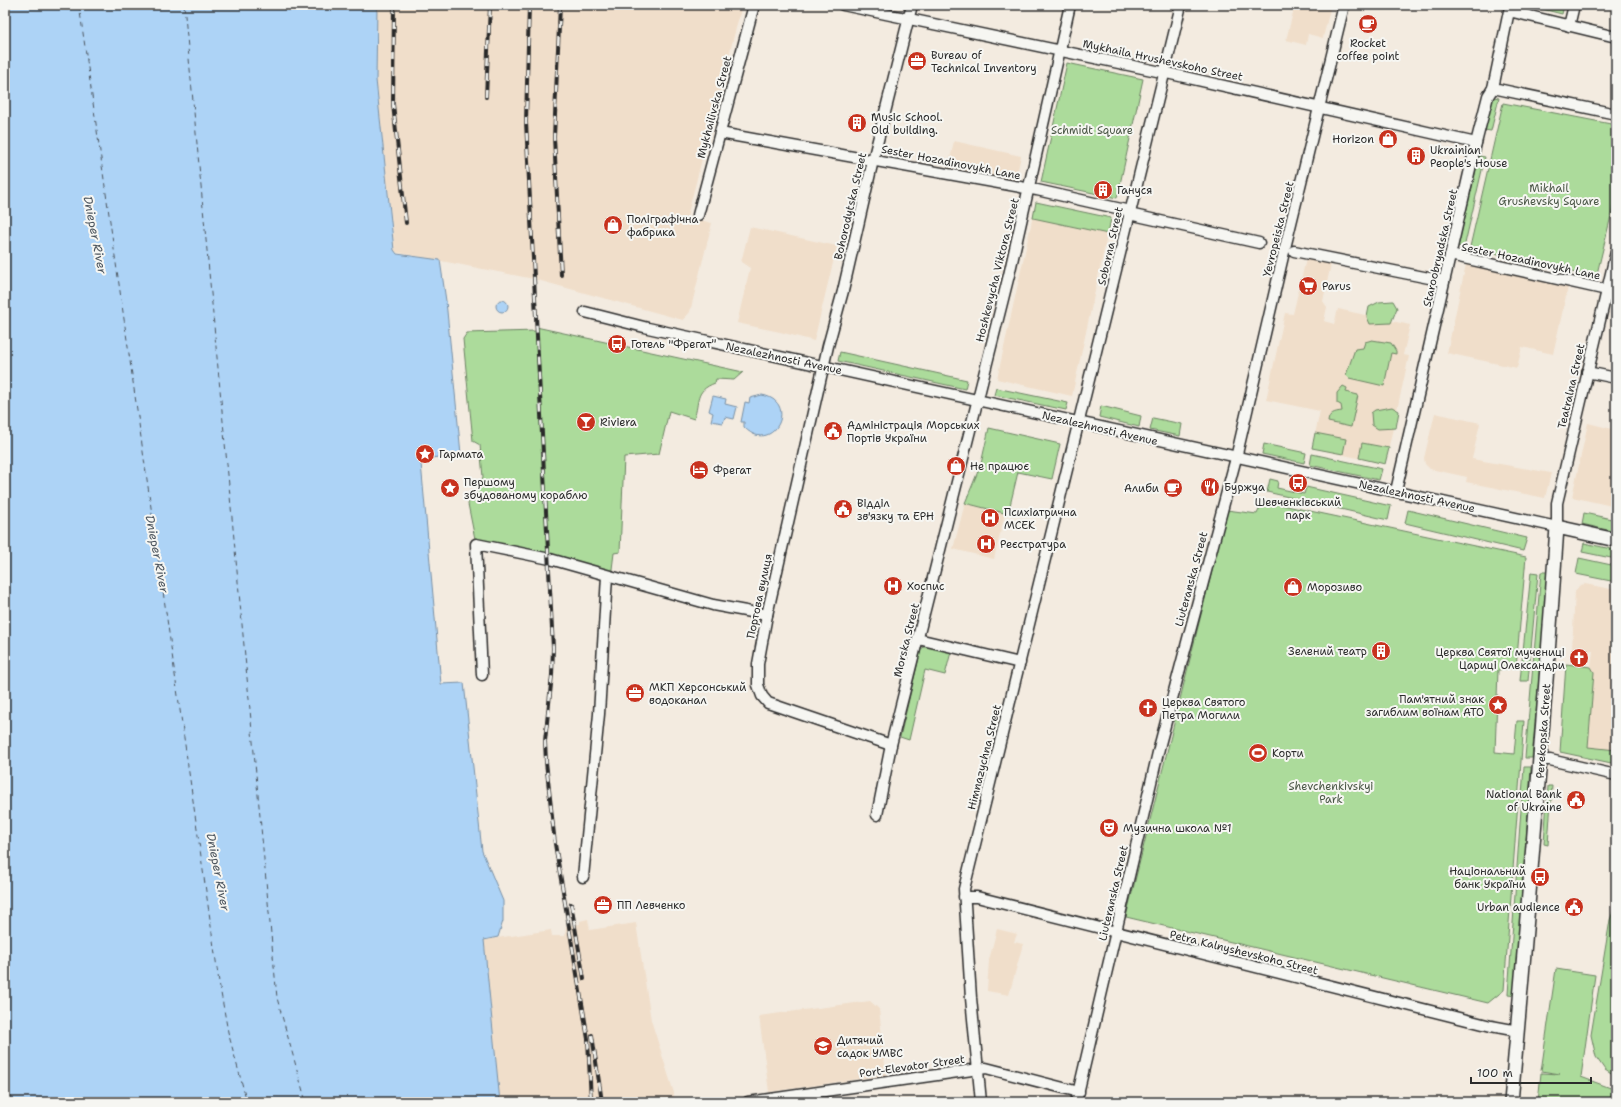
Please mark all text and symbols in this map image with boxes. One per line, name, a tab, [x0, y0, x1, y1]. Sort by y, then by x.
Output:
cafe icon: Rocket coffee point	[1357, 13, 1379, 35]
street label: Mykhaila Hrushevskoho Street	[1082, 36, 1244, 85]
place label: Rocket coffee point	[1337, 36, 1400, 64]
place label: Bureau of Technical Inventory	[931, 48, 1037, 76]
office icon: Bureau of Technical Inventory	[906, 50, 928, 72]
street label: Mykhailivska Street	[694, 54, 735, 160]
place label: Music School. Old building.	[871, 110, 943, 138]
building icon: Music School. Old building.	[846, 112, 868, 134]
park label: Schmidt Square	[1051, 123, 1133, 138]
shop icon: Horizon	[1377, 128, 1399, 150]
place label: Horizon	[1332, 132, 1374, 147]
street label: Sester Hozadinovykh Lane	[880, 142, 1022, 183]
place label: Ukrainian People's House	[1430, 143, 1507, 171]
building icon: Ukrainian People's House	[1405, 145, 1427, 167]
street label: Bohorodytska Street	[831, 151, 870, 261]
building icon: Гануся	[1092, 179, 1114, 201]
street label: Yevropeiska Street	[1259, 180, 1298, 279]
park label: Mikhail Grushevsky Square	[1499, 181, 1599, 209]
place label: Гануся	[1117, 183, 1152, 198]
street label: Staroobryadska Street	[1420, 188, 1461, 309]
water label: Dnieper River	[80, 195, 110, 276]
street label: Hoshkevycha Viktora Street	[972, 196, 1023, 344]
street label: Soborna Street	[1094, 205, 1127, 287]
place label: Поліграфічна фабрика	[627, 212, 699, 240]
shop icon: Поліграфічна фабрика	[602, 214, 624, 236]
street label: Sester Hozadinovykh Lane	[1460, 239, 1602, 284]
supermarket icon: Parus	[1297, 275, 1319, 297]
place label: Parus	[1322, 279, 1351, 294]
bus stop icon: Готель "Фрегат"	[606, 333, 628, 355]
place label: Готель "Фрегат"	[631, 337, 717, 352]
street label: Nezalezhnosti Avenue	[724, 339, 843, 378]
street label: Teatralna Street	[1554, 342, 1589, 430]
street label: Nezalezhnosti Avenue	[1040, 408, 1159, 449]
bar icon: Riviera	[575, 411, 597, 433]
place label: Riviera	[600, 415, 637, 430]
place label: Адміністрація Морських Портів України	[847, 418, 980, 446]
public building icon: Адміністрація Морських Портів України	[822, 420, 844, 442]
place icon: Гармата	[414, 443, 436, 465]
place label: Гармата	[439, 447, 483, 462]
shop icon: Не працює	[945, 455, 967, 477]
hotel icon: Фрегат	[688, 459, 710, 481]
place label: Не працює	[970, 459, 1029, 474]
place label: Фрегат	[713, 463, 752, 478]
bus stop icon: Шевченківський парк	[1287, 472, 1309, 494]
place label: Першому збудованому кораблю	[464, 475, 587, 503]
restaurant icon: Буржуа	[1199, 476, 1221, 498]
place icon: Першому збудованому кораблю	[439, 477, 461, 499]
cafe icon: Алиби	[1162, 477, 1184, 499]
street label: Nezalezhnosti Avenue	[1357, 477, 1476, 516]
place label: Буржуа	[1224, 480, 1265, 495]
place label: Алиби	[1124, 481, 1159, 496]
place label: Шевченківський парк	[1255, 495, 1341, 523]
place label: Відділ зв'язку та ЕРН	[857, 496, 934, 524]
public building icon: Відділ зв'язку та ЕРН	[832, 498, 854, 520]
place label: Психіатрична МСЕК	[1004, 505, 1077, 533]
hospital icon: Психіатрична МСЕК	[979, 507, 1001, 529]
water label: Dnieper River	[142, 514, 172, 595]
street label: Liuteranska Street	[1172, 530, 1211, 628]
hospital icon: Реєстратура	[975, 533, 997, 555]
place label: Реєстратура	[1000, 537, 1066, 552]
street label: Портова вулиця	[743, 552, 776, 640]
hospital icon: Хоспис	[882, 575, 904, 597]
shop icon: Морозиво	[1282, 576, 1304, 598]
place label: Хоспис	[907, 579, 945, 594]
place label: Морозиво	[1307, 580, 1363, 595]
street label: Morska Street	[890, 601, 923, 679]
building icon: Зелений театр	[1370, 640, 1392, 662]
place label: Зелений театр	[1288, 644, 1367, 659]
place label: Церква Святої мучениці Цариці Олександри	[1436, 645, 1565, 673]
church icon: Церква Святої мучениці Цариці Олександри	[1568, 647, 1590, 669]
place label: МКП Херсонський водоканал	[649, 680, 746, 708]
office icon: МКП Херсонський водоканал	[624, 682, 646, 704]
street label: Perekopska Street	[1533, 683, 1554, 779]
place label: Пам'ятний знак загиблим воїнам АТО	[1366, 692, 1484, 720]
place icon: Пам'ятний знак загиблим воїнам АТО	[1487, 694, 1509, 716]
place label: Церква Святого Петра Могили	[1162, 695, 1246, 723]
church icon: Церква Святого Петра Могили	[1137, 697, 1159, 719]
street label: Himnazychna Street	[964, 703, 1005, 811]
sports icon: Корти	[1247, 742, 1269, 764]
place label: Корти	[1272, 746, 1304, 761]
park label: Shevchenkivskyi Park	[1289, 779, 1374, 807]
place label: National Bank of Ukraine	[1486, 787, 1562, 815]
public building icon: National Bank of Ukraine	[1565, 789, 1587, 811]
theatre icon: Музична школа №1	[1098, 817, 1120, 839]
place label: Музична школа №1	[1123, 821, 1232, 836]
water label: Dnieper River	[203, 832, 233, 913]
street label: Liuteranska Street	[1095, 844, 1132, 942]
place label: Національний банк України	[1449, 864, 1526, 892]
bus stop icon: Національний банк України	[1529, 866, 1551, 888]
office icon: ПП Левченко	[592, 894, 614, 916]
public building icon: Urban audience	[1563, 896, 1585, 918]
place label: ПП Левченко	[617, 898, 686, 913]
place label: Urban audience	[1477, 900, 1560, 915]
street label: Petra Kalnyshevskoho Street	[1168, 927, 1320, 978]
place label: Дитячий садок УМВС	[837, 1033, 903, 1061]
school or university icon: Дитячий садок УМВС	[812, 1035, 834, 1057]
street label: Port-Elevator Street	[858, 1052, 966, 1081]
scale bar	[1471, 1059, 1591, 1085]
text: 100 m	[1477, 1065, 1513, 1081]

